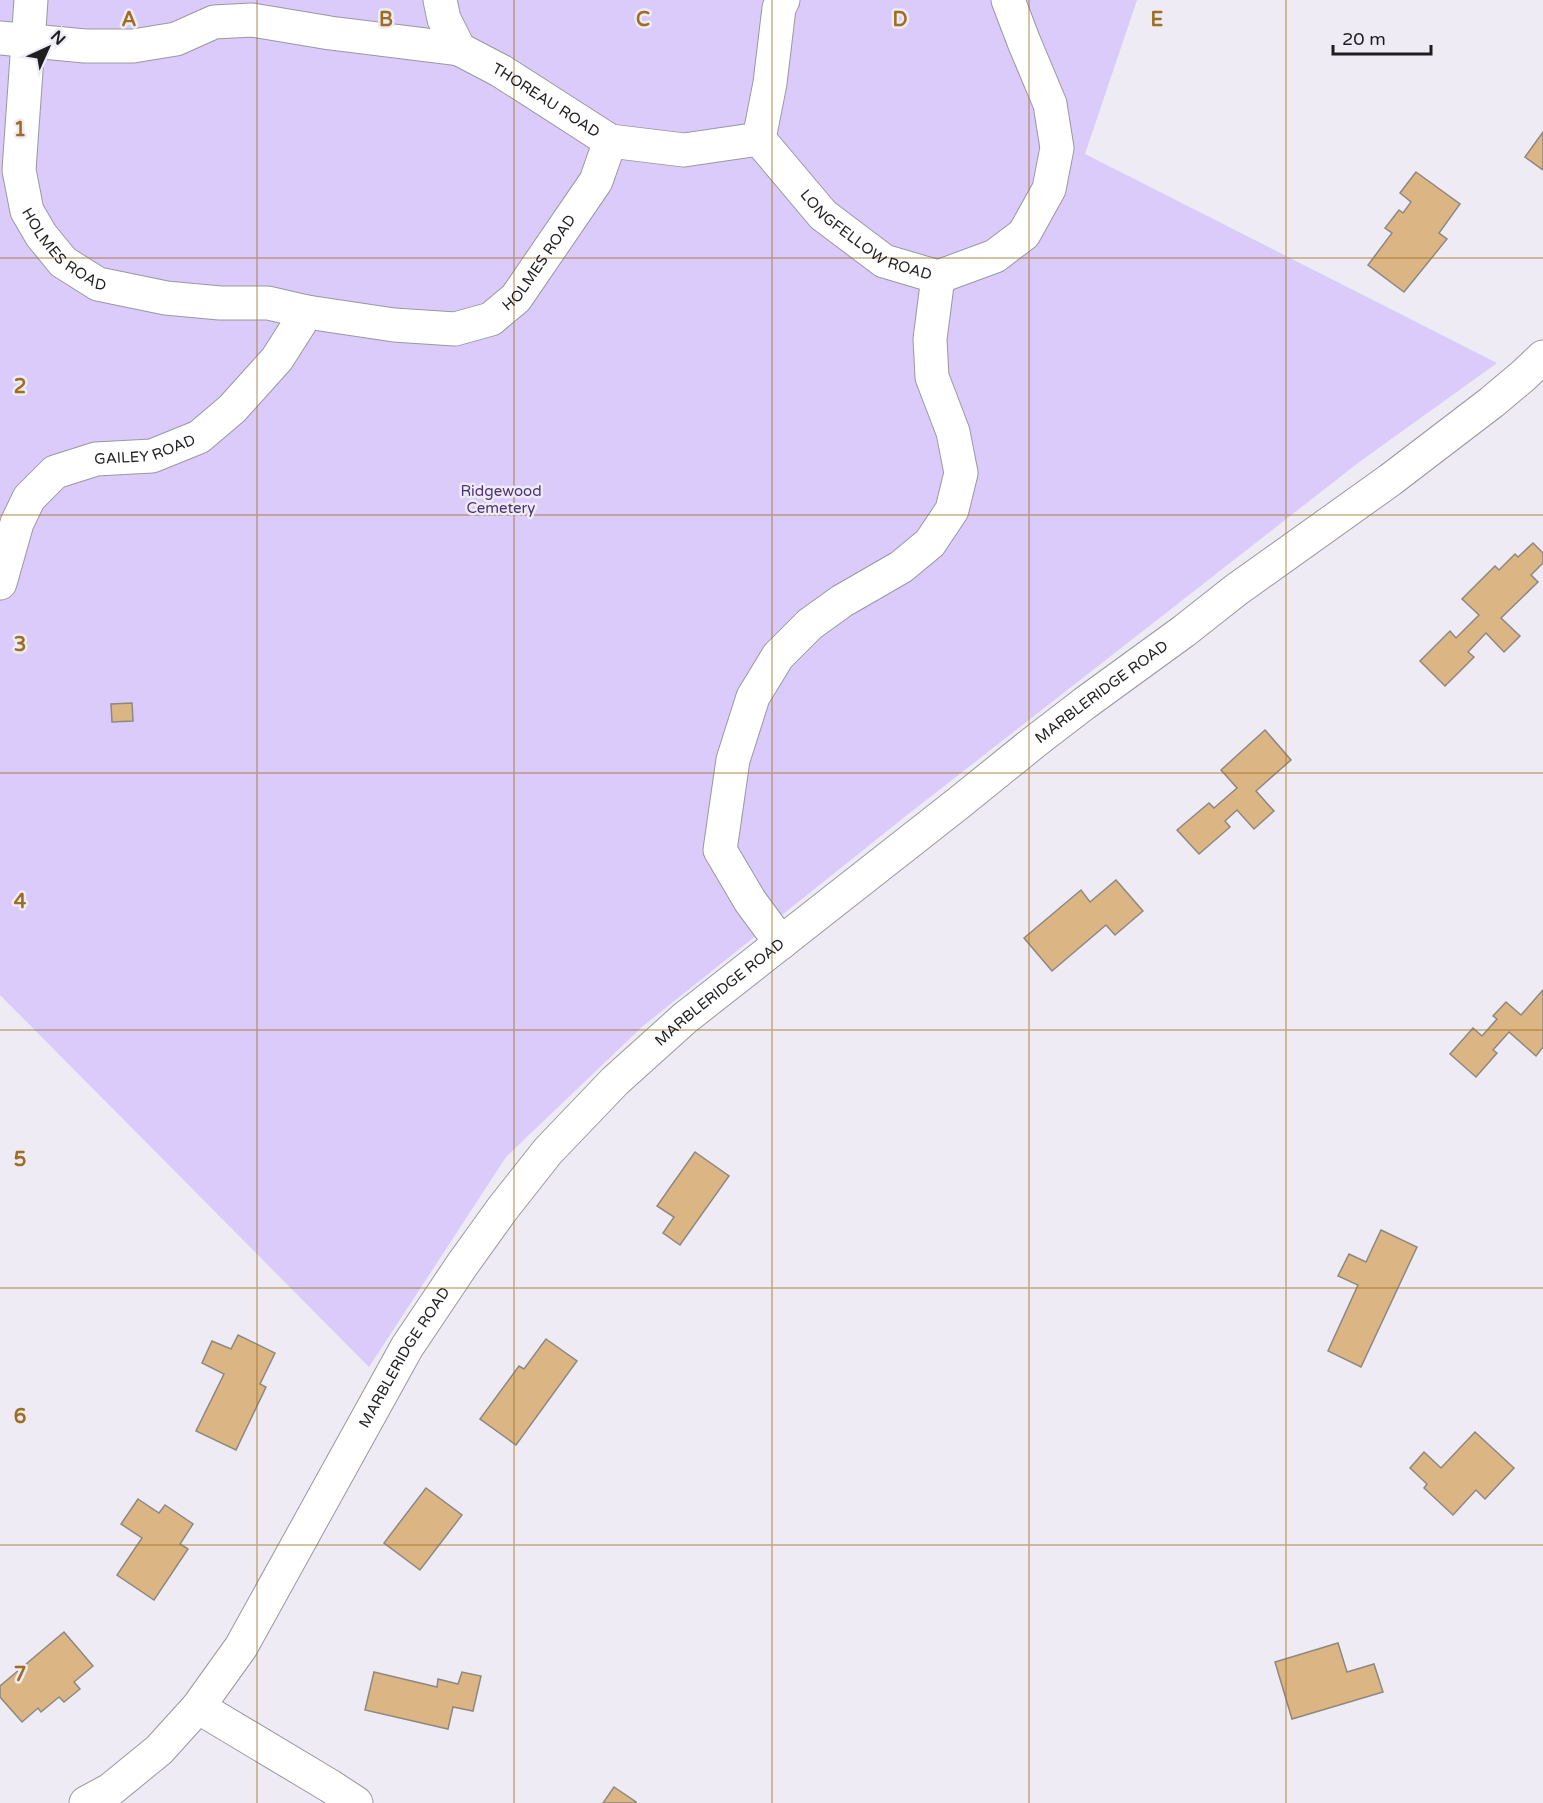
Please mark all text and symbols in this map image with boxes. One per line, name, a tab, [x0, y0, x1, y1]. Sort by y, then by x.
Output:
text: A	[122, 8, 137, 32]
text: B	[379, 8, 393, 32]
text: C	[636, 8, 650, 32]
text: D	[892, 8, 908, 32]
text: E	[1151, 8, 1164, 32]
north arrow	[18, 18, 78, 78]
scale bar	[1333, 18, 1430, 56]
text: N	[46, 26, 70, 50]
text: 20 m	[1342, 28, 1386, 50]
street label: THOREAU ROAD	[489, 59, 603, 141]
text: 1	[14, 118, 26, 142]
street label: LONGFELLOW ROAD	[796, 186, 934, 284]
street label: HOLMES ROAD	[18, 204, 108, 294]
street label: HOLMES ROAD	[499, 211, 579, 315]
text: 2	[14, 375, 26, 399]
street label: GAILEY ROAD	[94, 430, 198, 468]
park label: Ridgewood Cemetery	[460, 482, 542, 517]
text: 3	[14, 633, 26, 657]
street label: MARBLERIDGE ROAD	[1031, 637, 1172, 747]
text: 4	[14, 890, 27, 914]
street label: MARBLERIDGE ROAD	[651, 935, 788, 1050]
text: 5	[14, 1148, 26, 1172]
street label: MARBLERIDGE ROAD	[355, 1284, 454, 1431]
text: 6	[14, 1405, 26, 1429]
text: 7	[14, 1663, 26, 1687]

